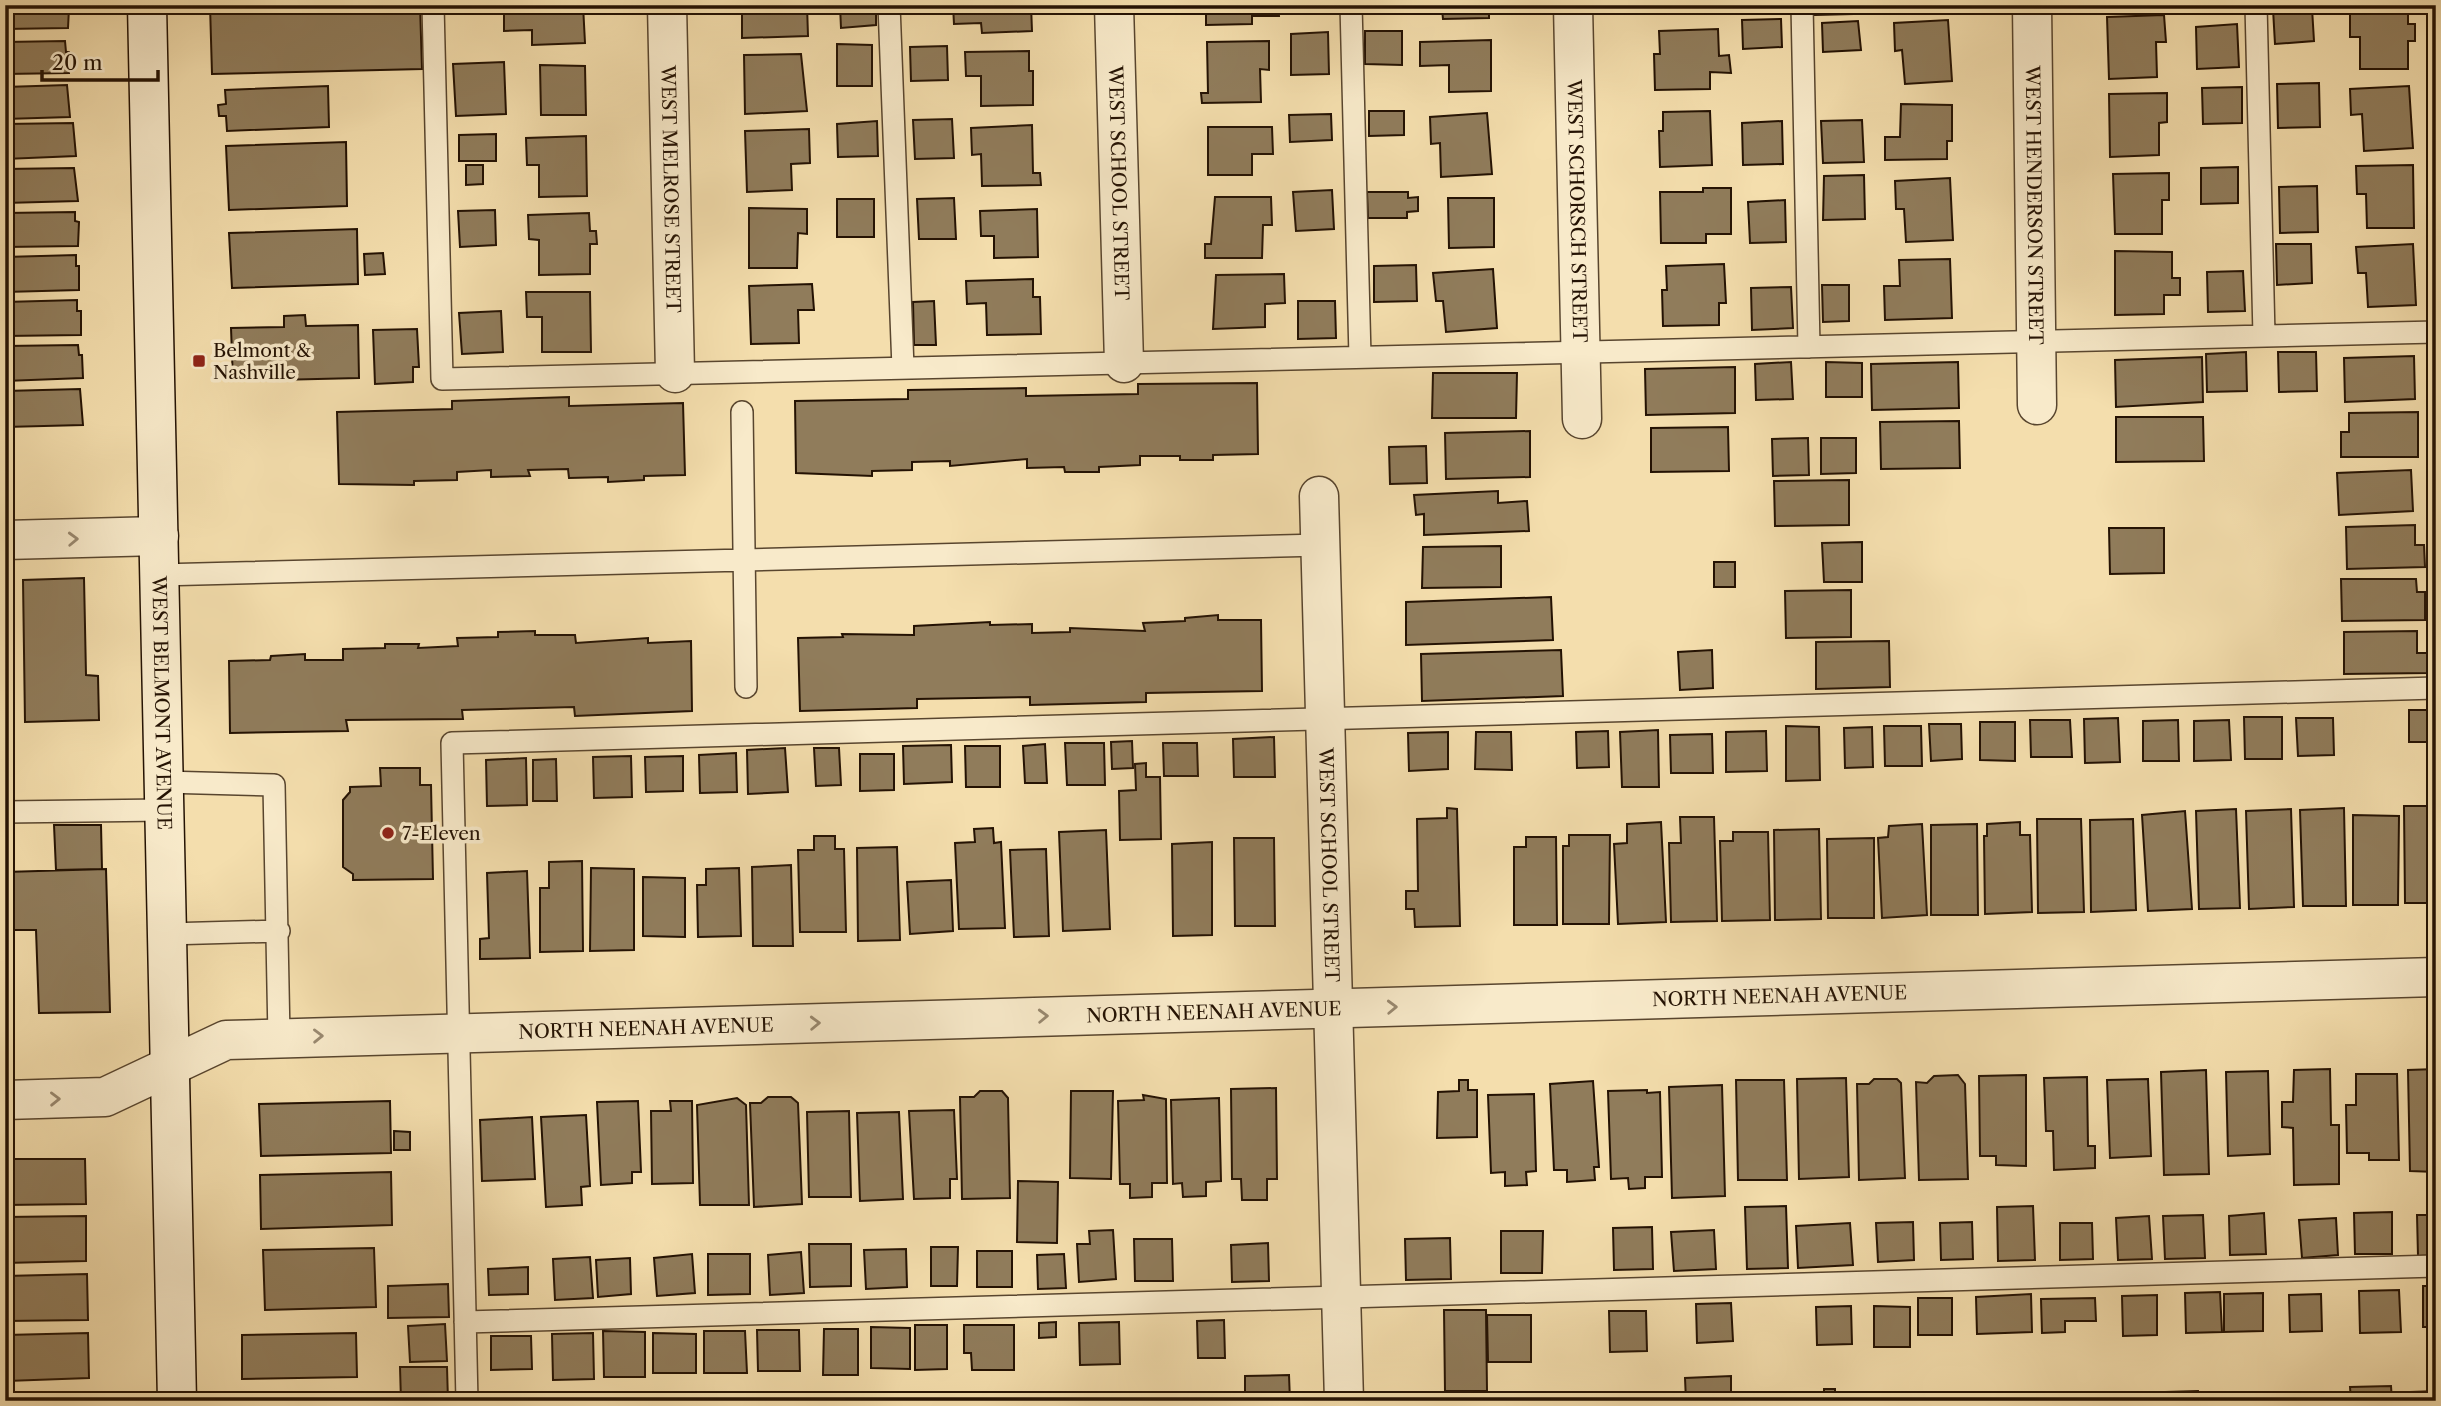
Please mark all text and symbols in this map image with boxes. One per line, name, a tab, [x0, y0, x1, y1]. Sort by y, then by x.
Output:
scale bar	[42, 38, 158, 82]
text: 20 m	[52, 50, 103, 75]
street label: WEST MELROSE STREET	[657, 64, 685, 314]
street label: WEST SCHOOL STREET	[1104, 64, 1134, 301]
street label: WEST HENDERSON STREET	[2021, 64, 2048, 345]
street label: WEST SCHORSCH STREET	[1563, 78, 1592, 343]
place label: Belmont & Nashville	[213, 339, 312, 384]
marker: Belmont & Nashville	[191, 353, 207, 369]
one-way arrow	[68, 531, 79, 546]
street label: WEST BELMONT AVENUE	[148, 575, 176, 830]
street label: WEST SCHOOL STREET	[1314, 746, 1344, 983]
place label: 7-Eleven	[402, 822, 481, 845]
marker: 7-Eleven	[380, 825, 396, 841]
street label: NORTH NEENAH AVENUE	[1652, 981, 1907, 1011]
street label: NORTH NEENAH AVENUE	[1086, 997, 1342, 1027]
one-way arrow	[1387, 999, 1398, 1014]
one-way arrow	[1037, 1009, 1048, 1024]
street label: NORTH NEENAH AVENUE	[518, 1013, 774, 1043]
one-way arrow	[810, 1015, 821, 1031]
one-way arrow	[313, 1029, 324, 1044]
one-way arrow	[50, 1091, 61, 1106]

